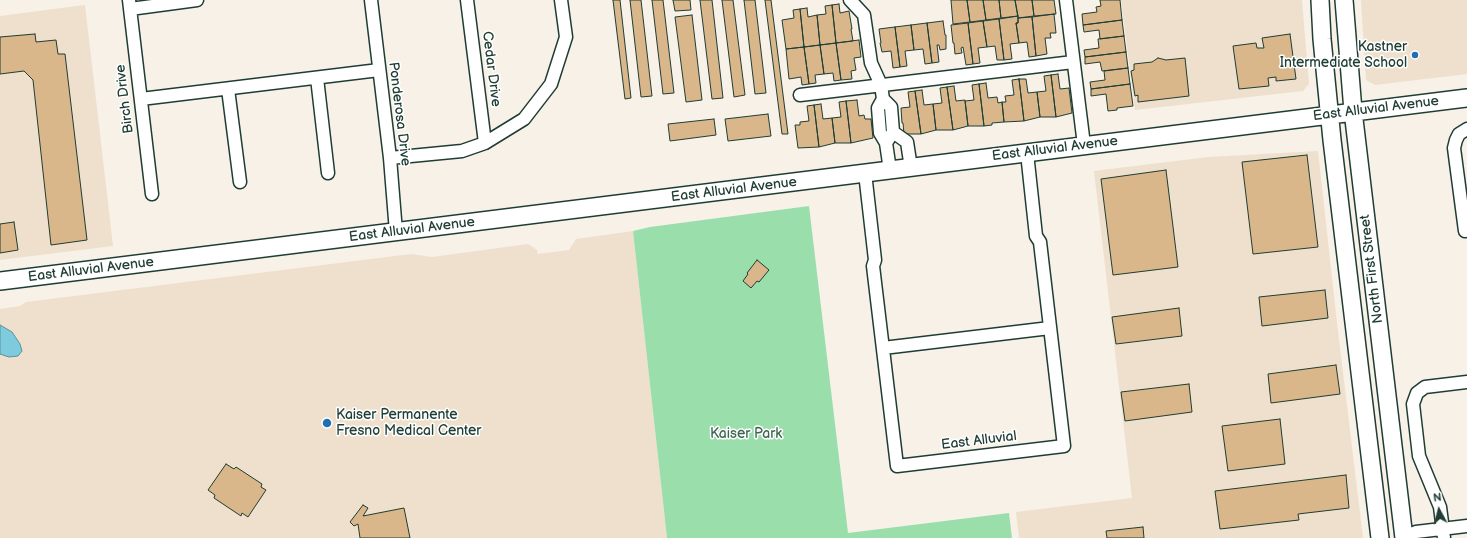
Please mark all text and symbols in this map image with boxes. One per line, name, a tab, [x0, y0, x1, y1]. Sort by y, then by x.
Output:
street label: Cedar Drive	[478, 30, 504, 108]
place label: Kastner Intermediate School	[1280, 39, 1407, 72]
marker: Kastner Intermediate School	[1410, 50, 1420, 60]
street label: Ponderosa Drive	[384, 61, 414, 167]
street label: Birch Drive	[112, 63, 138, 135]
street label: East Alluvial Avenue	[1312, 93, 1440, 125]
street label: East Alluvial Avenue	[991, 133, 1119, 165]
street label: East Alluvial Avenue	[670, 174, 798, 206]
street label: East Alluvial Avenue	[348, 214, 476, 246]
street label: North First Street	[1357, 214, 1387, 324]
street label: East Alluvial Avenue	[27, 254, 155, 286]
place label: Kaiser Permanente Fresno Medical Center	[336, 407, 481, 440]
marker: Kaiser Permanente Fresno Medical Center	[321, 417, 333, 429]
park label: Kaiser Park	[710, 426, 782, 442]
street label: East Alluvial	[940, 428, 1018, 454]
north arrow	[1419, 490, 1459, 530]
text: N	[1433, 491, 1442, 505]

